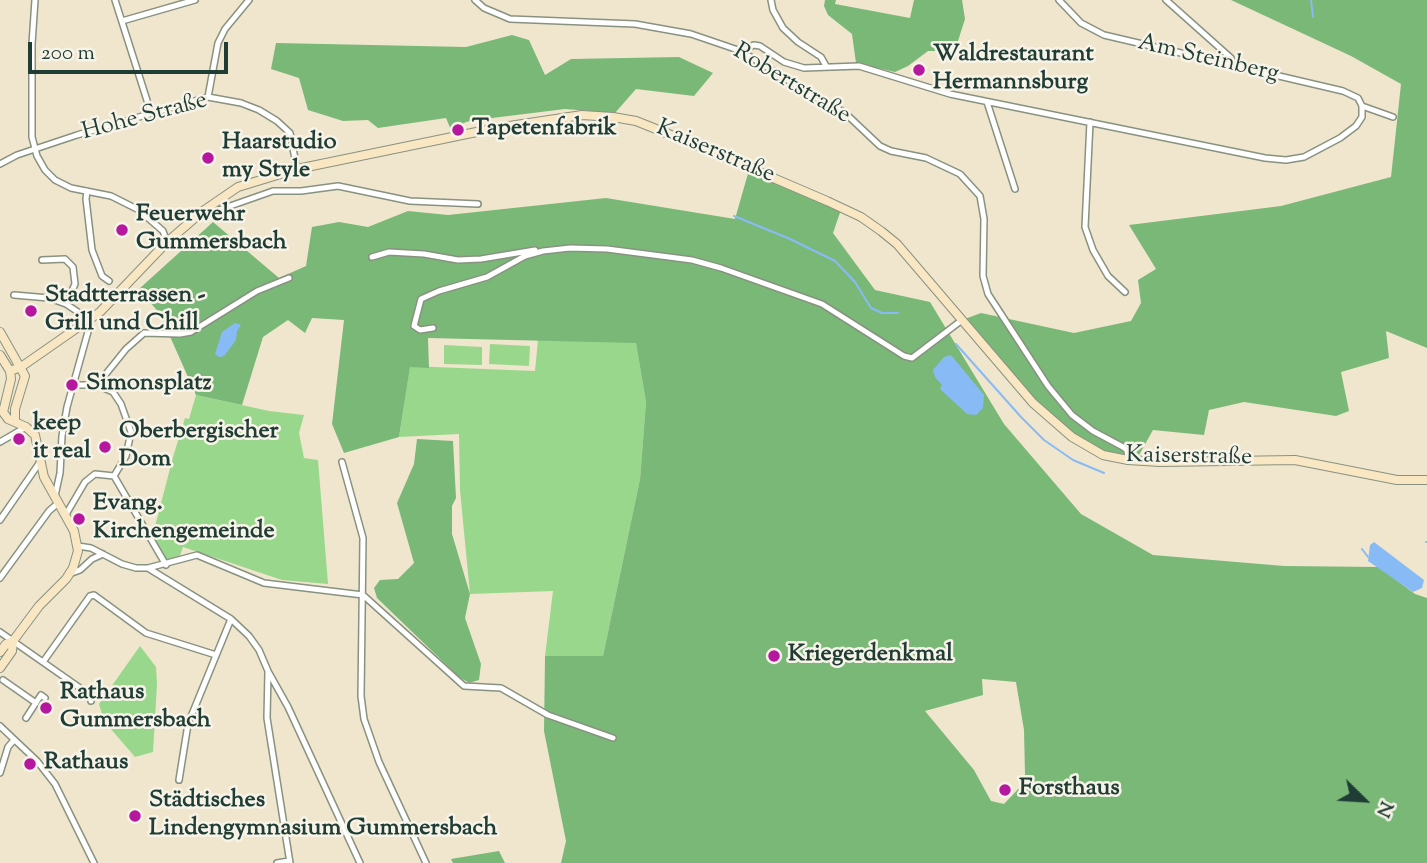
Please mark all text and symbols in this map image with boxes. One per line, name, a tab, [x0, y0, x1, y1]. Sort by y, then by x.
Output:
scale bar	[32, 28, 231, 72]
street label: Am Steinberg	[1135, 30, 1281, 90]
text: 200 m	[41, 39, 95, 69]
street label: Robertstraße	[727, 39, 855, 131]
place label: Waldrestaurant Hermannsburg	[933, 42, 1094, 98]
marker: Waldrestaurant Hermannsburg	[911, 62, 927, 78]
street label: Hohe Straße	[79, 87, 211, 149]
street label: Kaiserstraße	[651, 115, 779, 191]
place label: Tapetenfabrik	[472, 116, 617, 144]
marker: Tapetenfabrik	[450, 122, 466, 138]
place label: Haarstudio my Style	[222, 130, 337, 186]
marker: Haarstudio my Style	[200, 150, 216, 166]
place label: Feuerwehr Gummersbach	[136, 202, 287, 258]
marker: Feuerwehr Gummersbach	[114, 222, 130, 238]
place label: Stadtterrassen - Grill und Chill	[45, 283, 206, 339]
marker: Stadtterrassen - Grill und Chill	[23, 303, 39, 319]
place label: Simonsplatz	[86, 371, 211, 399]
marker: Simonsplatz	[64, 377, 80, 393]
place label: keep it real	[33, 411, 91, 467]
place label: Oberbergischer Dom	[119, 419, 279, 475]
marker: keep it real	[11, 431, 27, 447]
marker: Oberbergischer Dom	[97, 439, 113, 455]
street label: Kaiserstraße	[1126, 442, 1252, 474]
place label: Evang. Kirchengemeinde	[93, 491, 275, 547]
marker: Evang. Kirchengemeinde	[71, 511, 87, 527]
place label: Kriegerdenkmal	[788, 642, 953, 670]
marker: Kriegerdenkmal	[766, 648, 782, 664]
place label: Rathaus Gummersbach	[60, 680, 211, 736]
marker: Rathaus Gummersbach	[38, 700, 54, 716]
place label: Rathaus	[44, 750, 128, 778]
marker: Rathaus	[22, 756, 38, 772]
north arrow	[1329, 765, 1399, 835]
place label: Forsthaus	[1019, 776, 1120, 804]
marker: Forsthaus	[997, 782, 1013, 798]
place label: Städtisches Lindengymnasium Gummersbach	[149, 788, 497, 844]
text: N	[1368, 796, 1399, 821]
marker: Städtisches Lindengymnasium Gummersbach	[127, 808, 143, 824]

